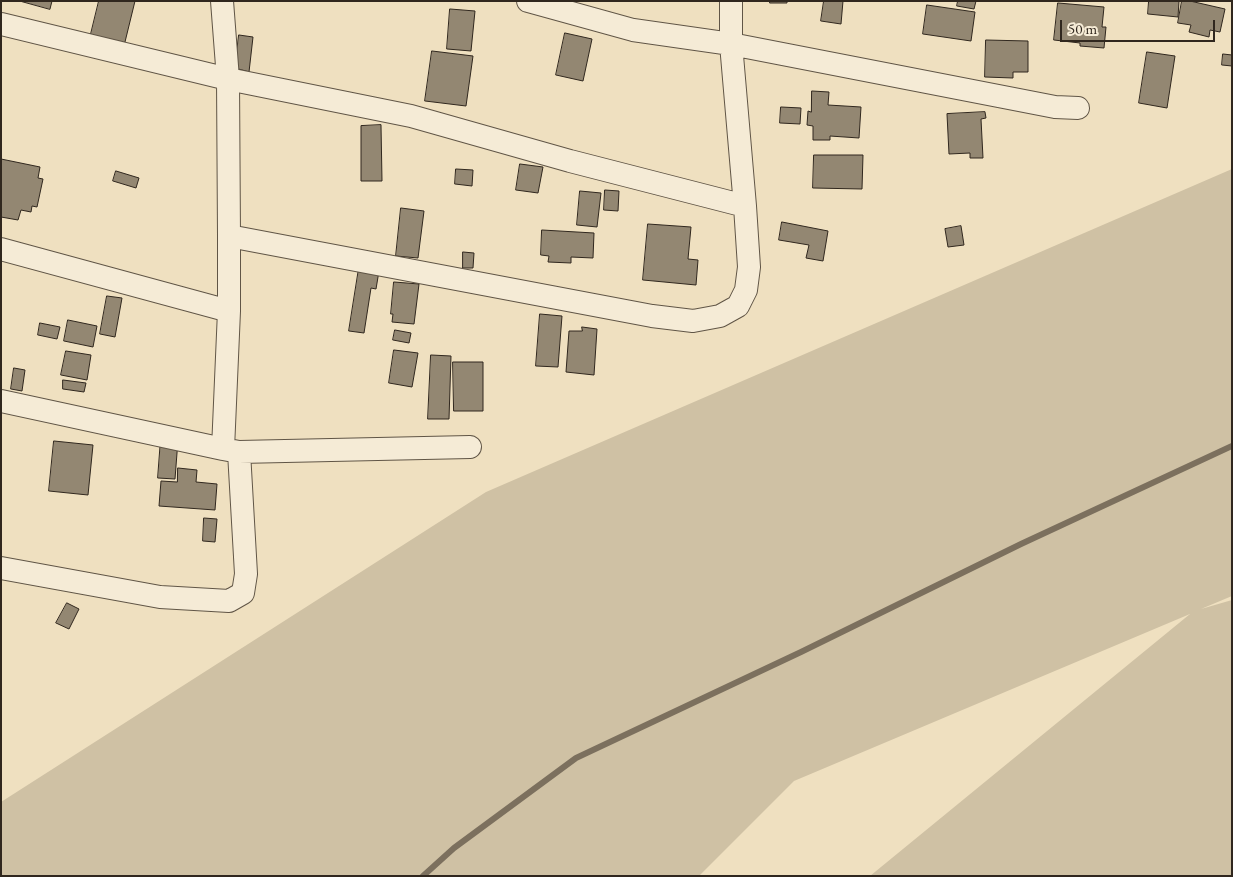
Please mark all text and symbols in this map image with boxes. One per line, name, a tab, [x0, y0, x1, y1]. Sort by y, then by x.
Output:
scale bar	[1063, 10, 1218, 42]
text: 50 m	[1068, 19, 1097, 38]

